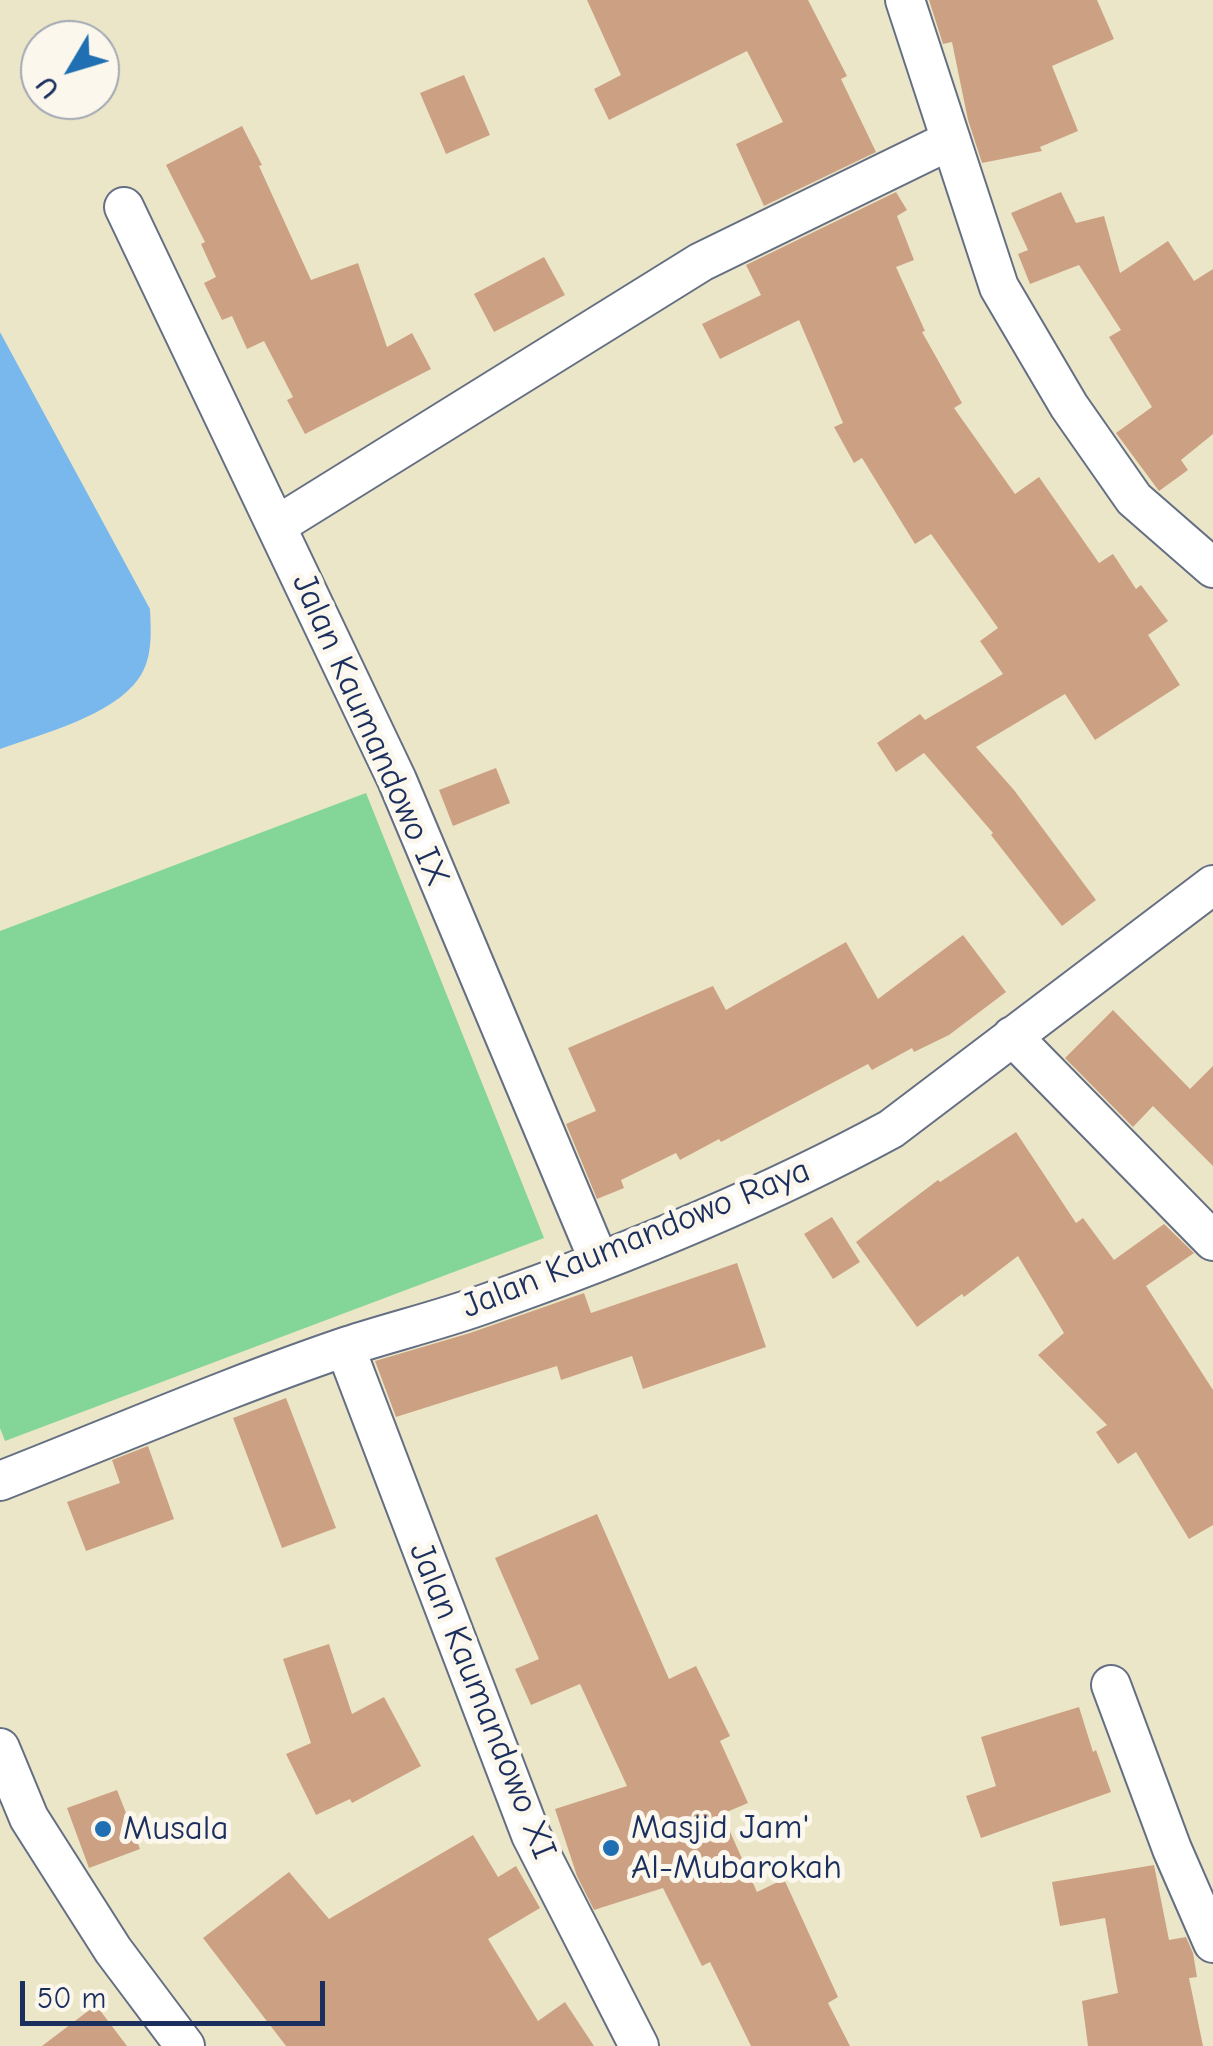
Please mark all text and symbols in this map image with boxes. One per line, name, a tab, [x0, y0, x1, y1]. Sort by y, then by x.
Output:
north arrow	[20, 20, 120, 120]
text: U	[30, 70, 66, 104]
street label: Jalan Kaumandowo IX	[282, 567, 458, 893]
street label: Jalan Kaumandowo Raya	[456, 1150, 816, 1328]
street label: Jalan Kaumandowo XI	[399, 1537, 565, 1865]
place label: Masjid Jam' Al-Mubarokah	[631, 1807, 842, 1889]
place label: Musala	[123, 1808, 228, 1850]
marker: Musala	[92, 1818, 114, 1840]
marker: Masjid Jam' Al-Mubarokah	[600, 1837, 622, 1859]
scale bar	[25, 1961, 330, 2023]
text: 50 m	[37, 1981, 106, 2016]

